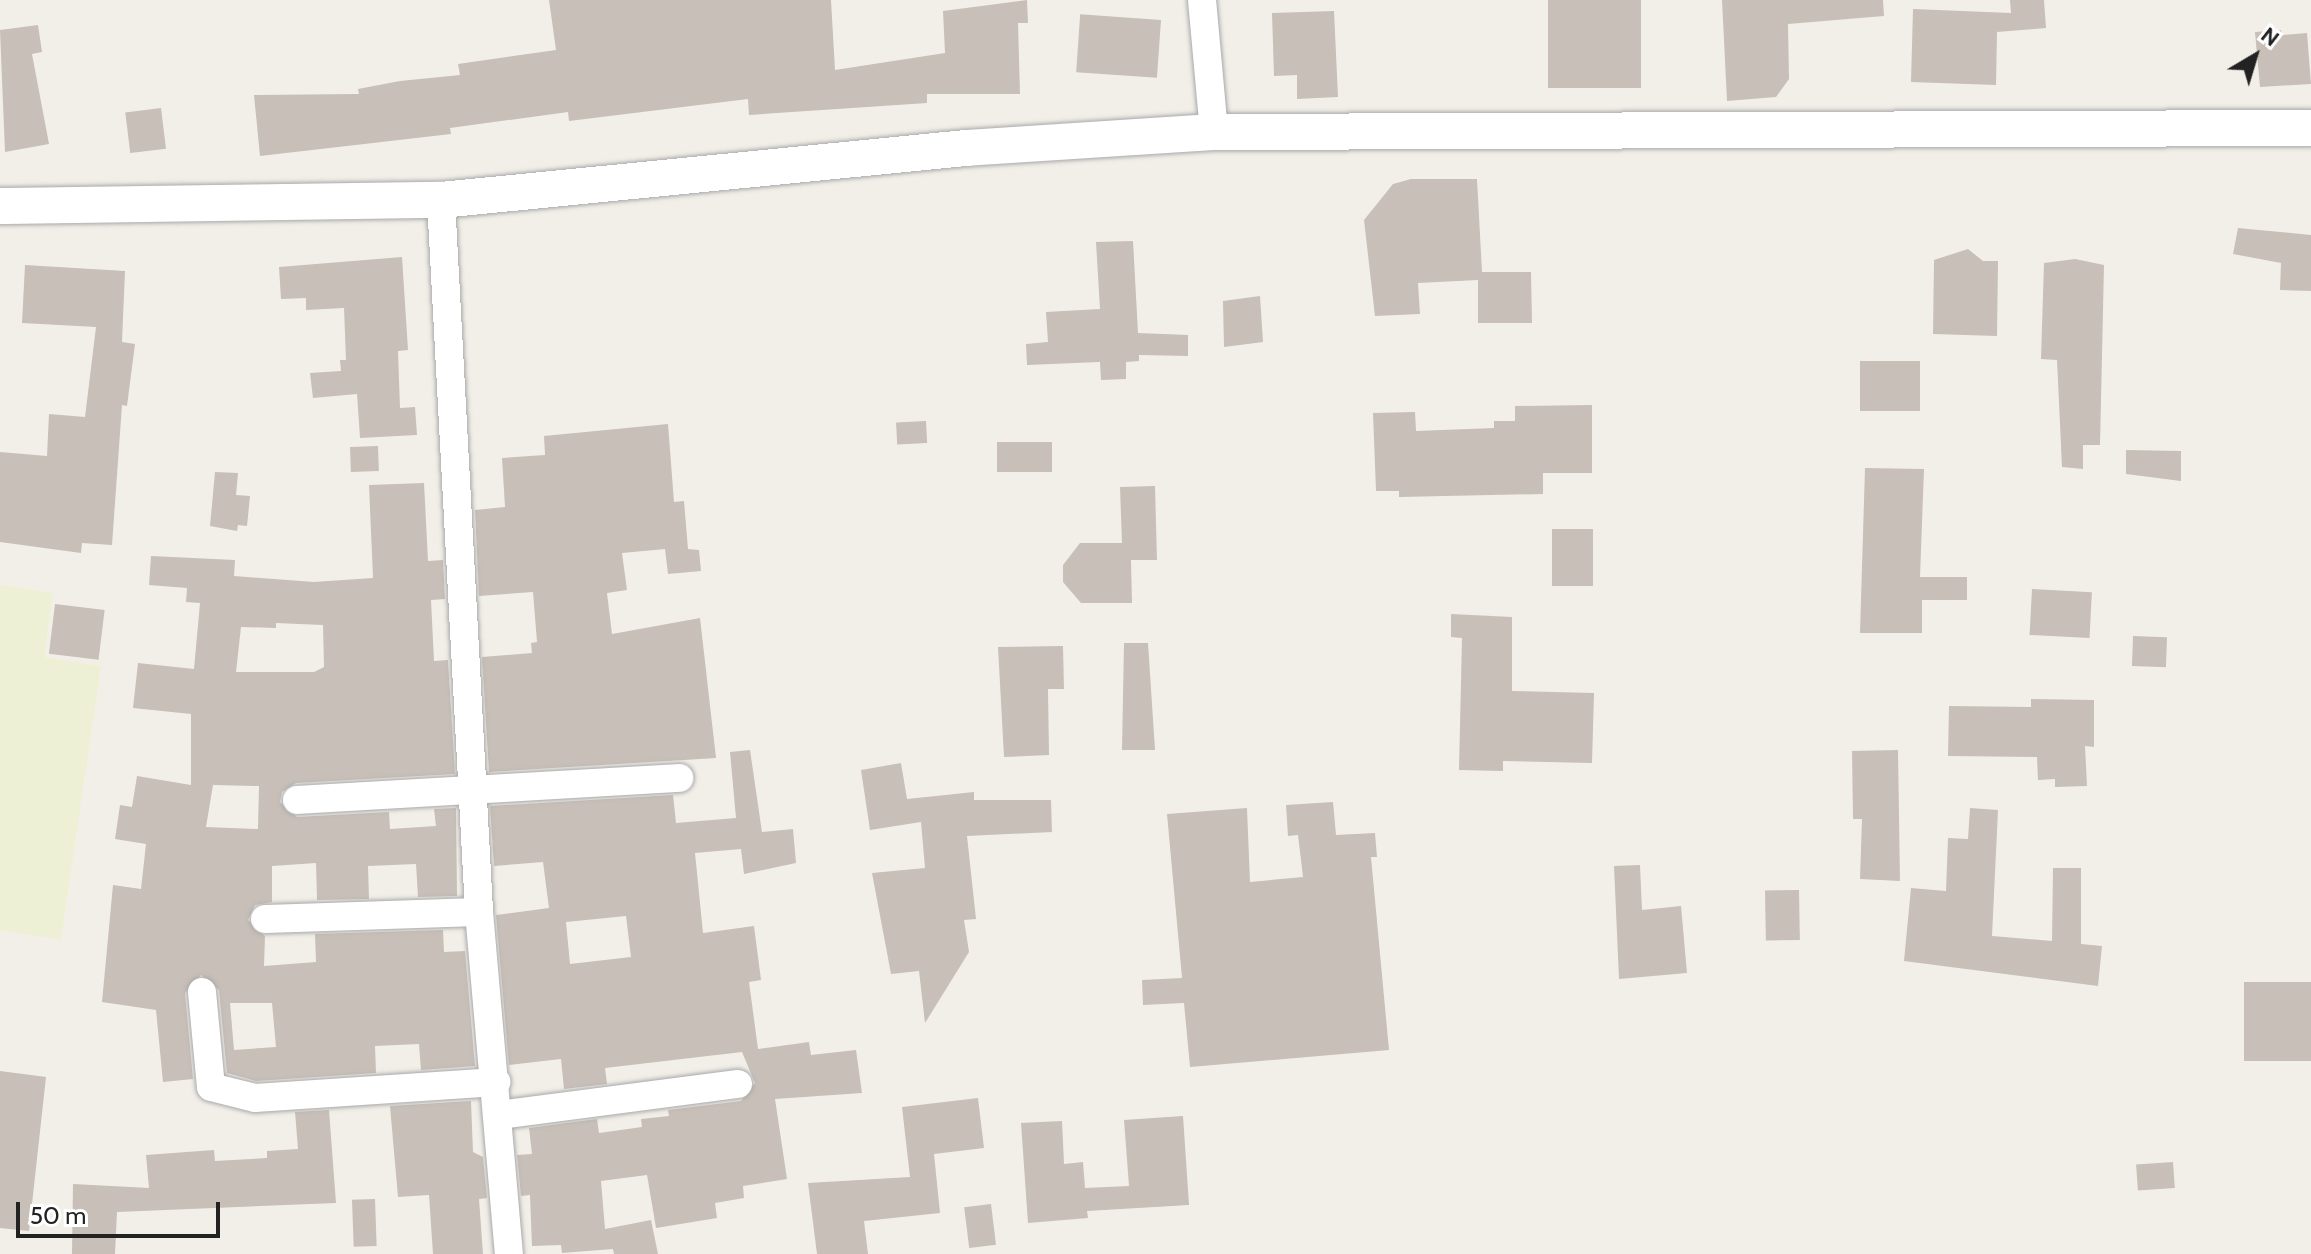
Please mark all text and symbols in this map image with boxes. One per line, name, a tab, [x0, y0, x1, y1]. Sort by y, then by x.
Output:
north arrow	[2215, 16, 2295, 96]
text: N	[2256, 21, 2285, 52]
scale bar	[20, 1186, 224, 1236]
text: 50 m	[30, 1201, 86, 1230]

